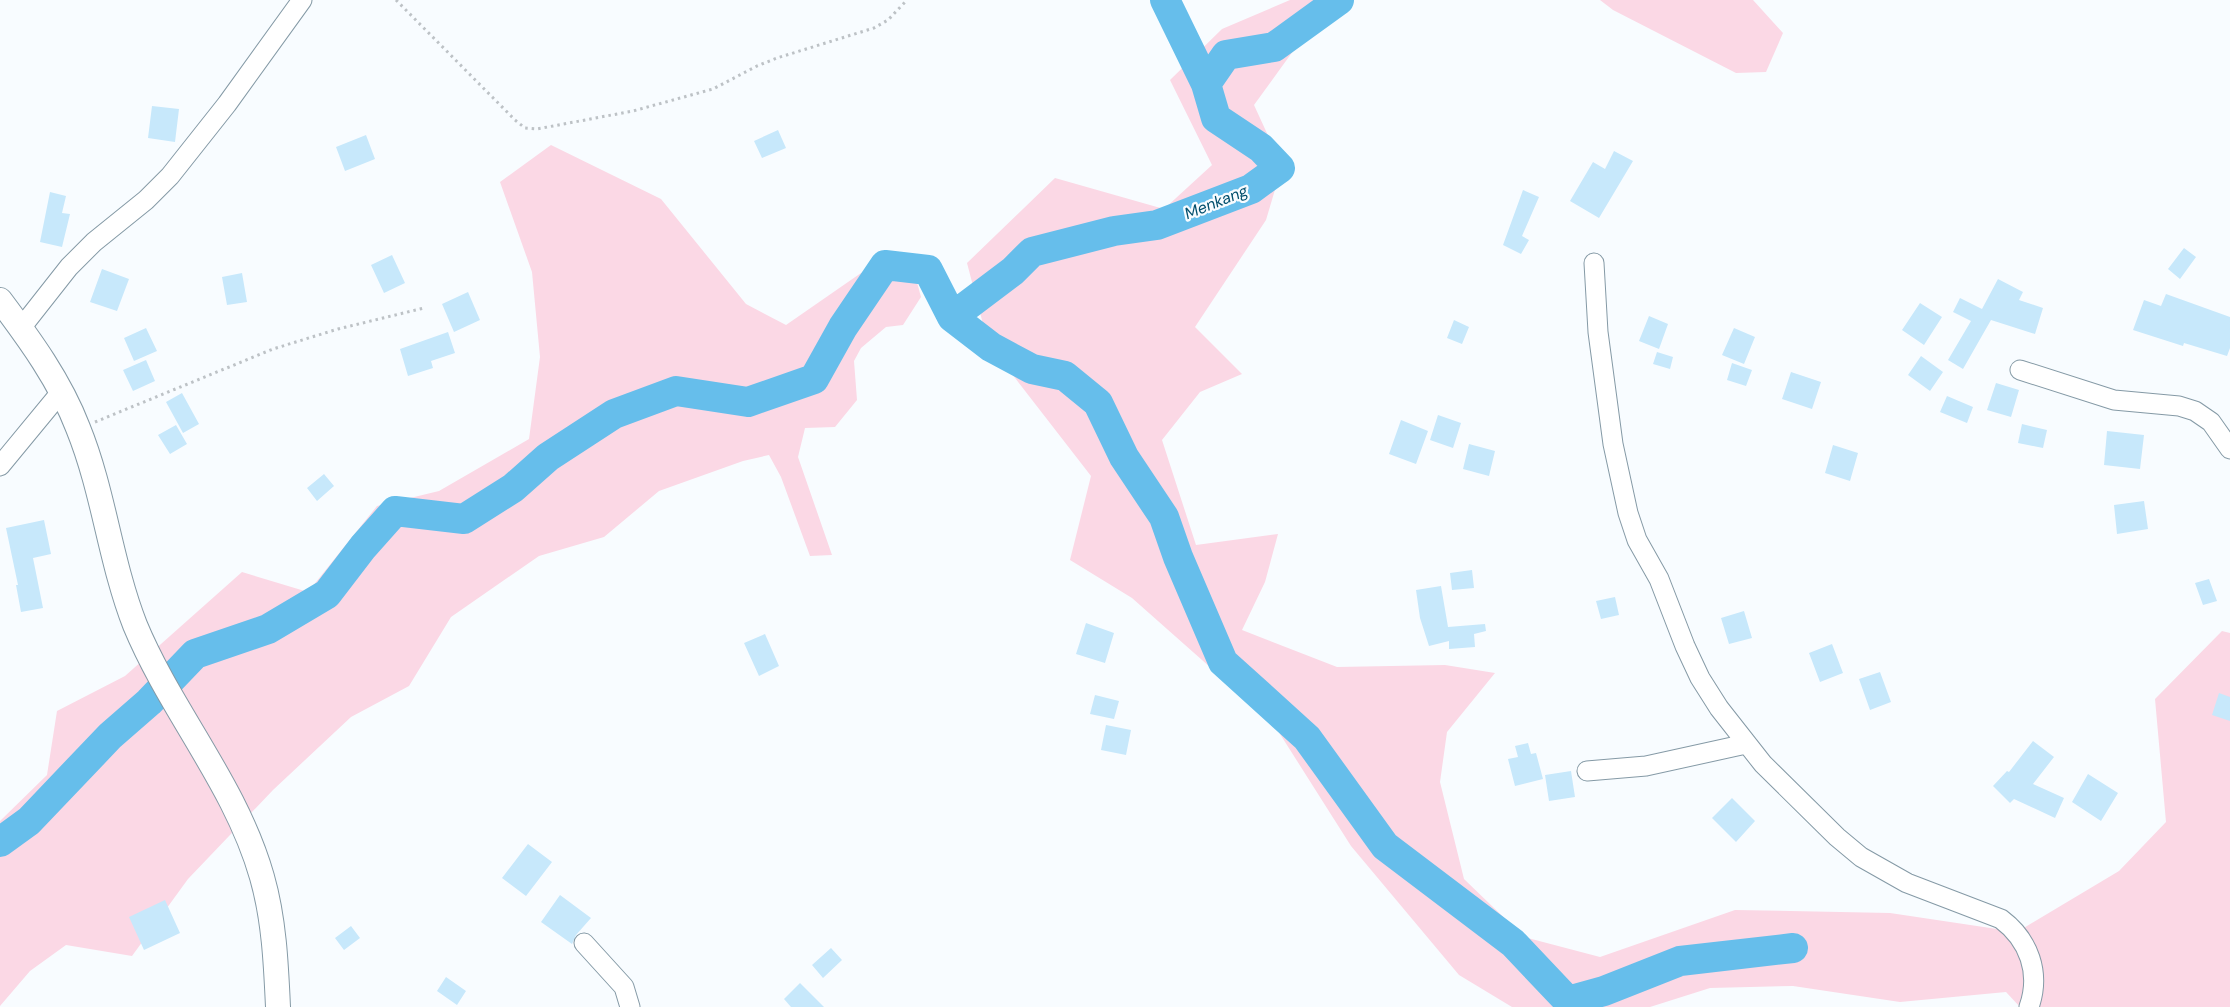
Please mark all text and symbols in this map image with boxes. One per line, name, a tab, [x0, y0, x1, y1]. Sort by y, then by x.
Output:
water label: Menkang	[1181, 179, 1252, 224]

